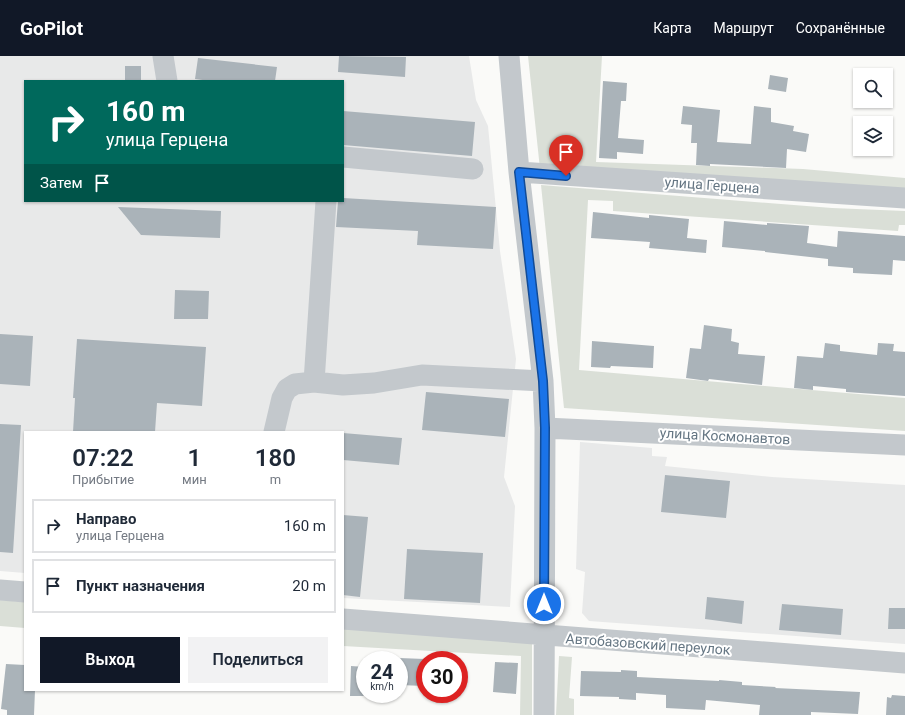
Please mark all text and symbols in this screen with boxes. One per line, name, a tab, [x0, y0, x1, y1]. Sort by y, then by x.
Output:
text: GoPilot	[20, 17, 83, 40]
text: Карта	[653, 20, 692, 36]
text: Маршрут	[714, 20, 774, 36]
text: Сохранённые	[796, 20, 885, 36]
map controls	[853, 68, 893, 156]
button: search	[853, 68, 893, 108]
text: 160 m	[106, 95, 185, 128]
icon: right	[40, 96, 92, 148]
button: layers	[853, 116, 893, 156]
text: улица Герцена	[106, 129, 228, 150]
pin	[549, 135, 583, 176]
icon: arrive	[555, 141, 577, 163]
icon: arrive	[91, 172, 113, 194]
text: Затем	[40, 174, 83, 192]
street label: улица Герцена	[664, 174, 760, 196]
street label: улица Космонавтов	[659, 425, 791, 447]
text: 07:22	[72, 444, 134, 472]
text: 1	[188, 444, 201, 472]
text: 180	[255, 444, 296, 472]
text: Прибытие	[72, 472, 134, 487]
text: мин	[182, 472, 207, 487]
text: m	[270, 472, 281, 487]
text: Направо	[76, 510, 137, 528]
icon: right	[42, 515, 64, 537]
text: 160 m	[284, 517, 326, 535]
text: улица Герцена	[76, 528, 164, 543]
icon: arrive	[42, 575, 64, 597]
text: Пункт назначения	[76, 577, 205, 595]
text: 20 m	[292, 577, 326, 595]
position arrow	[523, 583, 565, 625]
street label: Автобазовский переулок	[565, 630, 731, 658]
button: Выход	[40, 637, 180, 683]
button: Поделиться	[188, 637, 328, 683]
speed limit sign: 30	[416, 651, 468, 703]
text: 24	[371, 660, 393, 684]
text: km/h	[370, 681, 394, 692]

